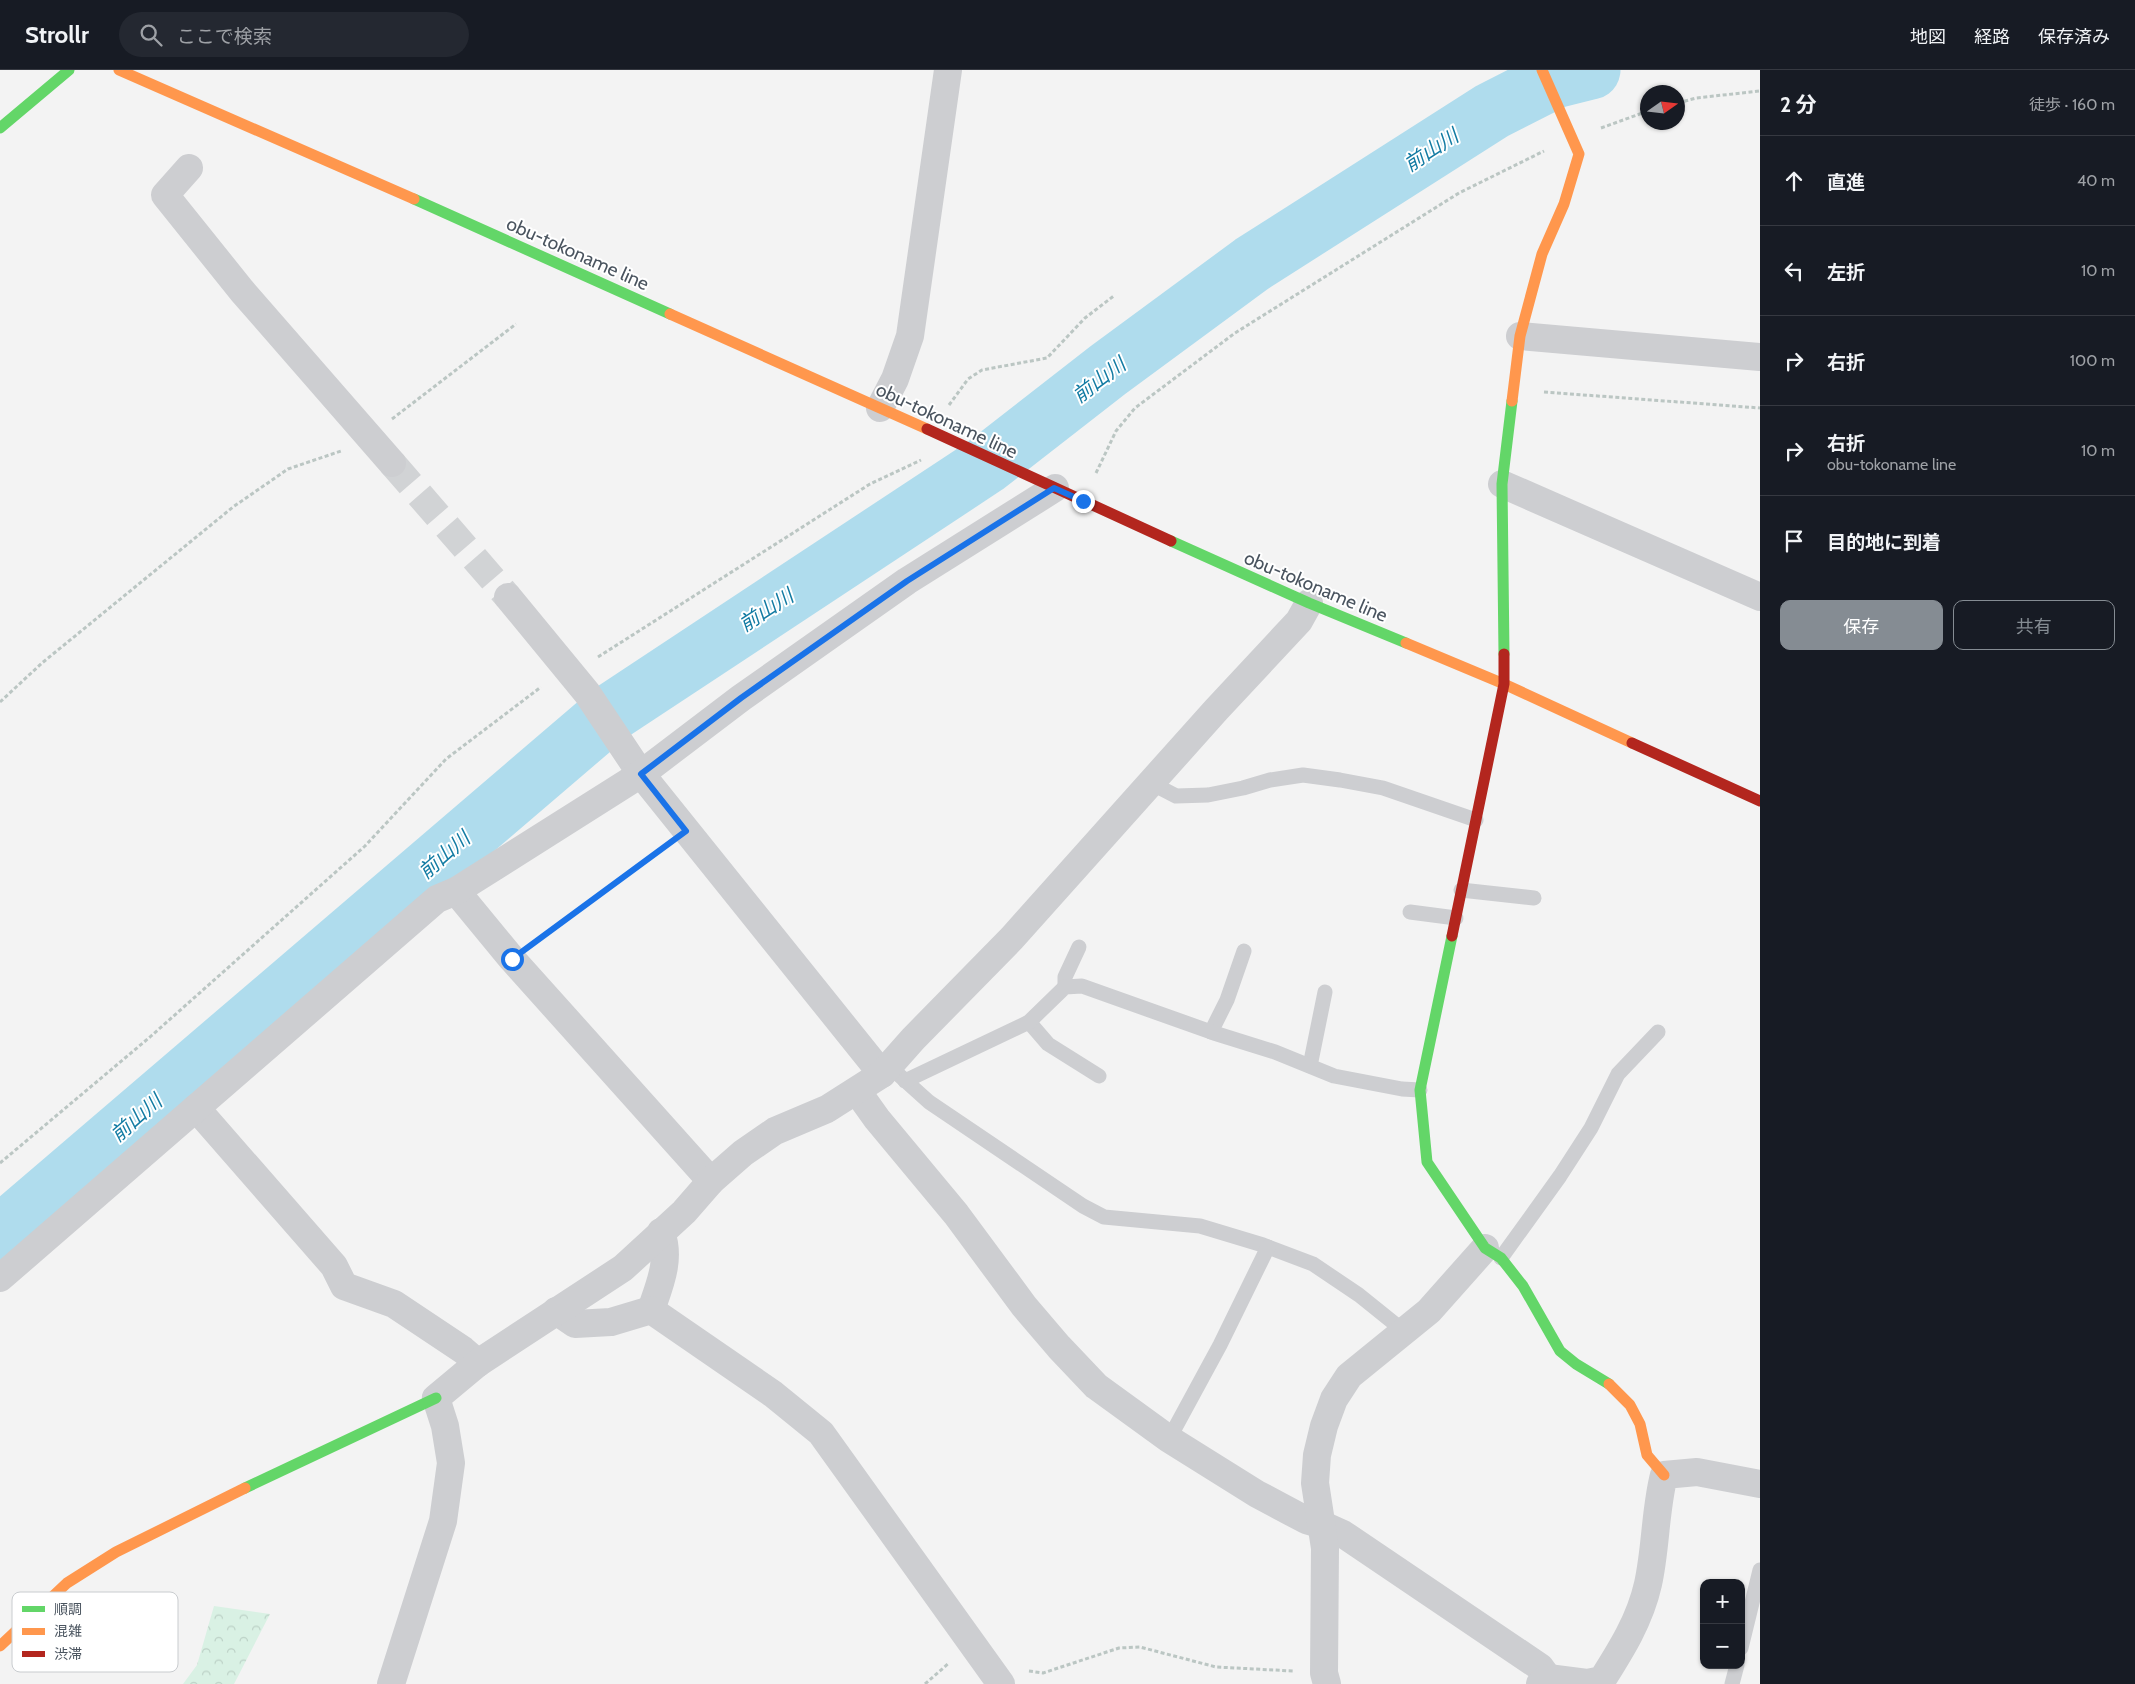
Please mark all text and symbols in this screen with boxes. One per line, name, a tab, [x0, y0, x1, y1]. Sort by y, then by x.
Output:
search box	[119, 12, 469, 57]
text: Strollr	[25, 20, 89, 49]
icon: search	[137, 21, 165, 49]
text: ここで検索	[177, 25, 272, 48]
text: 地図	[1910, 26, 1946, 48]
text: 経路	[1974, 26, 2010, 48]
text: 保存済み	[2038, 26, 2110, 48]
north arrow	[1640, 85, 1685, 130]
text: 2 分	[1780, 92, 1817, 117]
text: 徒歩 · 160 m	[2029, 95, 2115, 114]
water label: 前山川	[1399, 123, 1464, 176]
icon: ahead	[1780, 167, 1808, 195]
text: 直進	[1827, 171, 1865, 194]
text: 40 m	[2077, 171, 2115, 190]
street label: obu-tokoname line	[503, 212, 653, 295]
icon: left	[1780, 257, 1808, 285]
text: 左折	[1827, 261, 1865, 284]
text: 10 m	[2081, 261, 2115, 280]
icon: right	[1780, 347, 1808, 375]
water label: 前山川	[1068, 351, 1132, 408]
text: 右折	[1827, 351, 1865, 374]
text: 100 m	[2070, 351, 2115, 370]
street label: obu-tokoname line	[872, 378, 1021, 463]
text: 右折	[1827, 432, 1865, 455]
icon: right	[1780, 437, 1808, 465]
text: 10 m	[2081, 441, 2115, 460]
text: obu-tokoname line	[1827, 455, 1956, 474]
route end	[1072, 490, 1095, 513]
icon: arrive	[1780, 527, 1808, 555]
text: 目的地に到着	[1827, 531, 1941, 554]
street label: obu-tokoname line	[1241, 546, 1391, 627]
water label: 前山川	[734, 583, 799, 636]
button: 保存	[1780, 600, 1943, 650]
button: 共有	[1953, 600, 2115, 650]
water label: 前山川	[413, 825, 476, 884]
route start	[501, 948, 524, 971]
water label: 前山川	[105, 1088, 168, 1147]
map controls	[1700, 1579, 1745, 1669]
button: +	[1700, 1579, 1745, 1624]
legend	[12, 1592, 178, 1672]
text: 順調	[54, 1600, 82, 1618]
text: 混雑	[54, 1622, 82, 1640]
button: −	[1700, 1624, 1745, 1669]
text: 渋滞	[54, 1645, 82, 1663]

